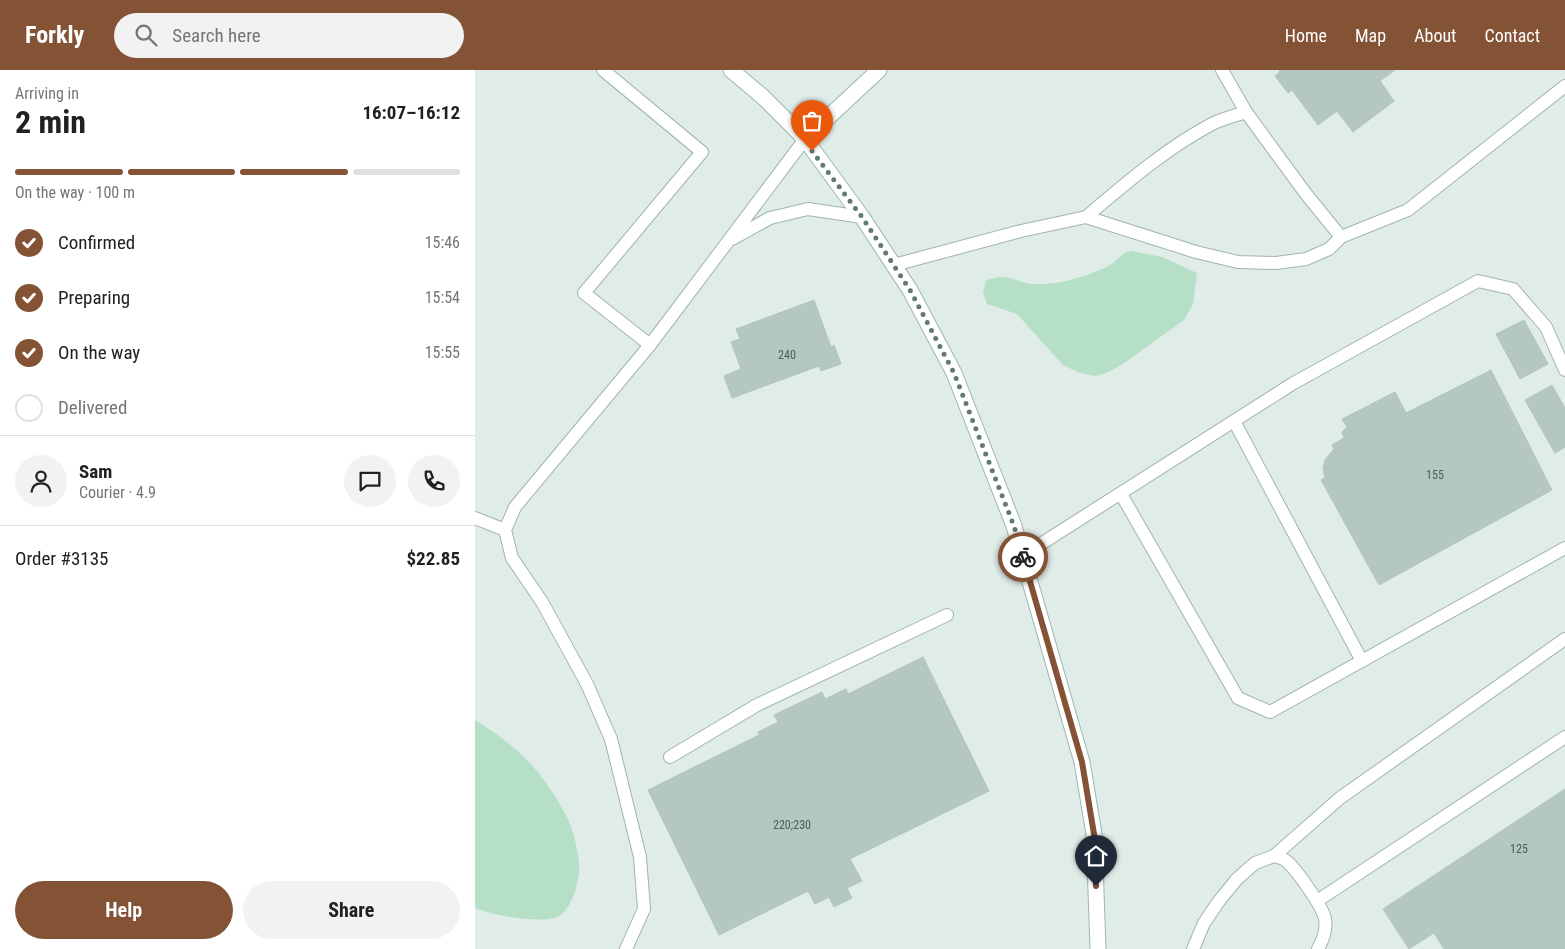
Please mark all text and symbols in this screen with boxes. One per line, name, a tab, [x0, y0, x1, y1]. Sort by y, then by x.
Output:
search box	[114, 13, 464, 58]
text: Forkly	[25, 21, 84, 49]
icon: search	[132, 21, 160, 49]
text: Search here	[172, 24, 261, 47]
text: Home	[1285, 25, 1327, 46]
text: Map	[1355, 25, 1386, 46]
text: About	[1414, 25, 1456, 46]
text: Contact	[1484, 25, 1540, 46]
text: Arriving in	[15, 84, 79, 103]
pin	[791, 100, 833, 151]
text: 16:07–16:12	[362, 101, 460, 124]
text: 2 min	[15, 103, 86, 141]
icon: bag	[798, 107, 826, 135]
text: On the way · 100 m	[15, 183, 135, 202]
icon: check	[15, 229, 43, 257]
text: Confirmed	[58, 231, 135, 254]
text: 15:46	[425, 233, 460, 252]
icon: check	[15, 284, 43, 312]
text: Preparing	[58, 286, 130, 309]
text: 15:54	[425, 288, 460, 307]
icon: check	[15, 339, 43, 367]
text: On the way	[58, 341, 140, 364]
text: 15:55	[425, 343, 460, 362]
house number: 240	[778, 348, 796, 362]
text: Delivered	[58, 396, 127, 419]
button: person	[15, 455, 67, 507]
button: chat	[344, 455, 396, 507]
button: phone	[408, 455, 460, 507]
text: Sam	[79, 460, 112, 483]
house number: 155	[1426, 468, 1444, 482]
text: Courier · 4.9	[79, 483, 156, 502]
courier	[998, 532, 1048, 582]
icon: bike	[1009, 543, 1037, 571]
text: Order #3135	[15, 547, 108, 570]
text: $22.85	[406, 547, 460, 570]
house number: 220;230	[773, 818, 811, 832]
pin	[1075, 835, 1117, 886]
icon: home	[1082, 842, 1110, 870]
house number: 125	[1510, 842, 1528, 856]
button: Help	[15, 881, 233, 939]
button: Share	[243, 881, 460, 939]

